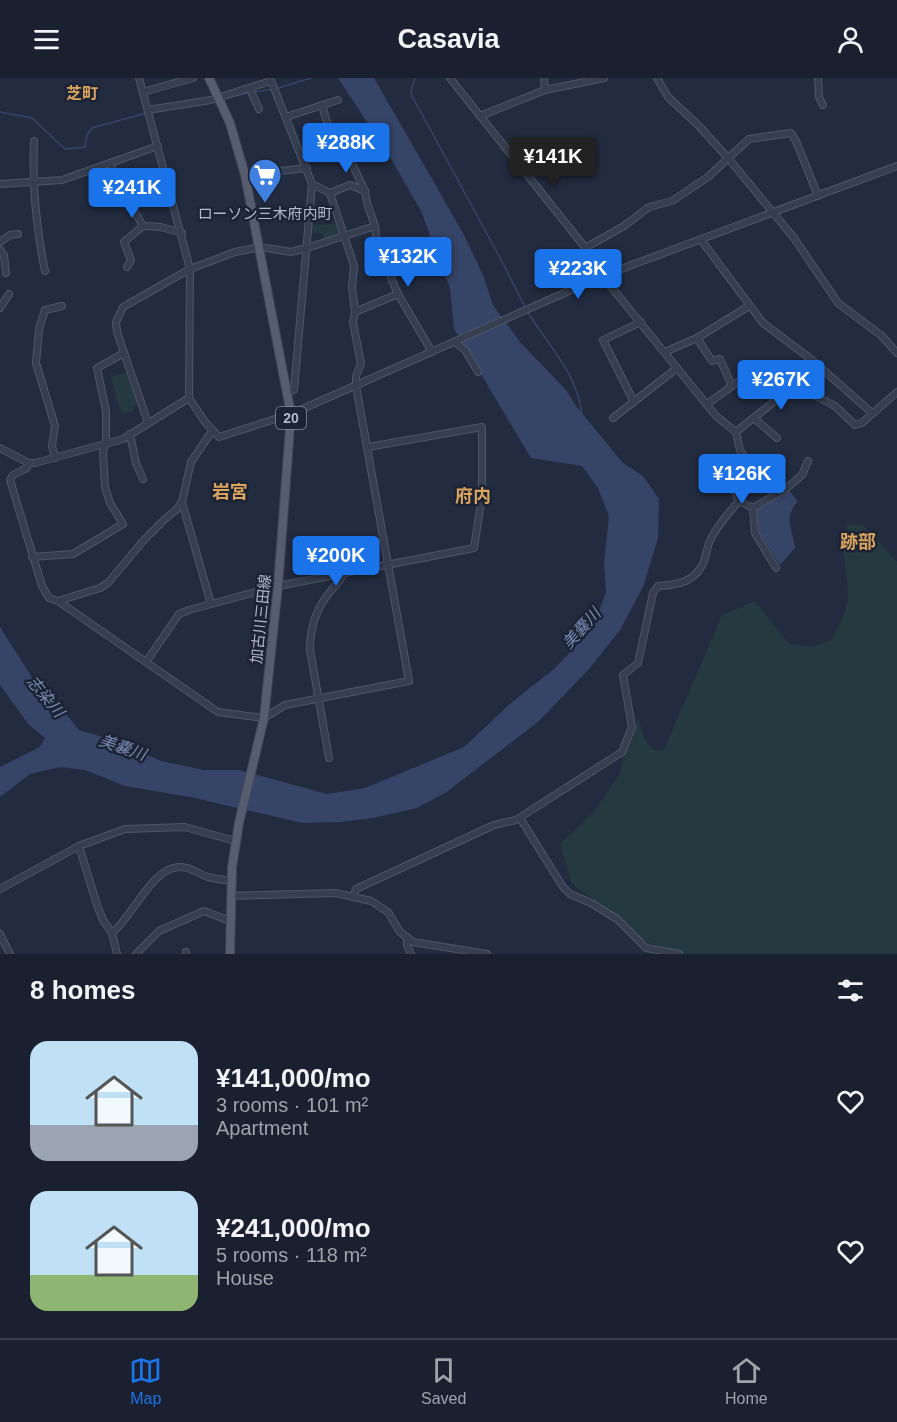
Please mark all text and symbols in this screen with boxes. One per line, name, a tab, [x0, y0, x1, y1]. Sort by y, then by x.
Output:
icon: menu	[30, 23, 63, 56]
icon: person	[834, 23, 867, 56]
text: Casavia	[397, 24, 500, 54]
district label: 芝町	[66, 85, 98, 102]
pin: ¥288K	[304, 123, 388, 174]
text: ¥288K	[317, 131, 375, 153]
pin: ¥141K	[511, 137, 595, 188]
text: ¥141K	[524, 145, 582, 167]
supermarket icon: ローソン三木府内町	[247, 157, 283, 204]
pin: ¥241K	[90, 168, 174, 219]
text: ¥241K	[103, 176, 161, 198]
place label: ローソン三木府内町	[197, 205, 333, 222]
pin: ¥132K	[366, 237, 450, 288]
text: ¥132K	[379, 245, 437, 267]
pin: ¥223K	[536, 249, 620, 300]
text: ¥223K	[549, 257, 607, 279]
pin: ¥267K	[739, 360, 823, 411]
text: ¥267K	[752, 368, 810, 390]
road number: 20	[276, 407, 306, 429]
pin: ¥126K	[700, 454, 784, 505]
text: ¥126K	[713, 462, 771, 484]
district label: 岩宮	[212, 482, 248, 502]
district label: 府内	[455, 486, 491, 506]
district label: 跡部	[840, 532, 876, 552]
pin: ¥200K	[294, 536, 378, 587]
text: ¥200K	[307, 544, 365, 566]
street label: 加古川三田線	[247, 573, 274, 665]
water label: 美嚢川	[559, 603, 605, 652]
water label: 志染川	[24, 672, 69, 722]
water label: 美嚢川	[97, 732, 150, 764]
icon: filters	[834, 974, 867, 1007]
text: 8 homes	[30, 975, 136, 1005]
text: ¥141,000/mo	[216, 1063, 371, 1093]
icon: home	[78, 1065, 150, 1137]
icon: heart	[834, 1085, 867, 1118]
text: 3 rooms · 101 m²	[216, 1094, 368, 1116]
text: Apartment	[216, 1117, 308, 1139]
text: ¥241,000/mo	[216, 1213, 371, 1243]
icon: home	[78, 1215, 150, 1287]
icon: heart	[834, 1235, 867, 1268]
text: 5 rooms · 118 m²	[216, 1244, 367, 1266]
text: House	[216, 1267, 274, 1289]
tab: Map	[129, 1354, 162, 1408]
tab: Saved	[421, 1354, 466, 1408]
tab: Home	[725, 1354, 768, 1408]

